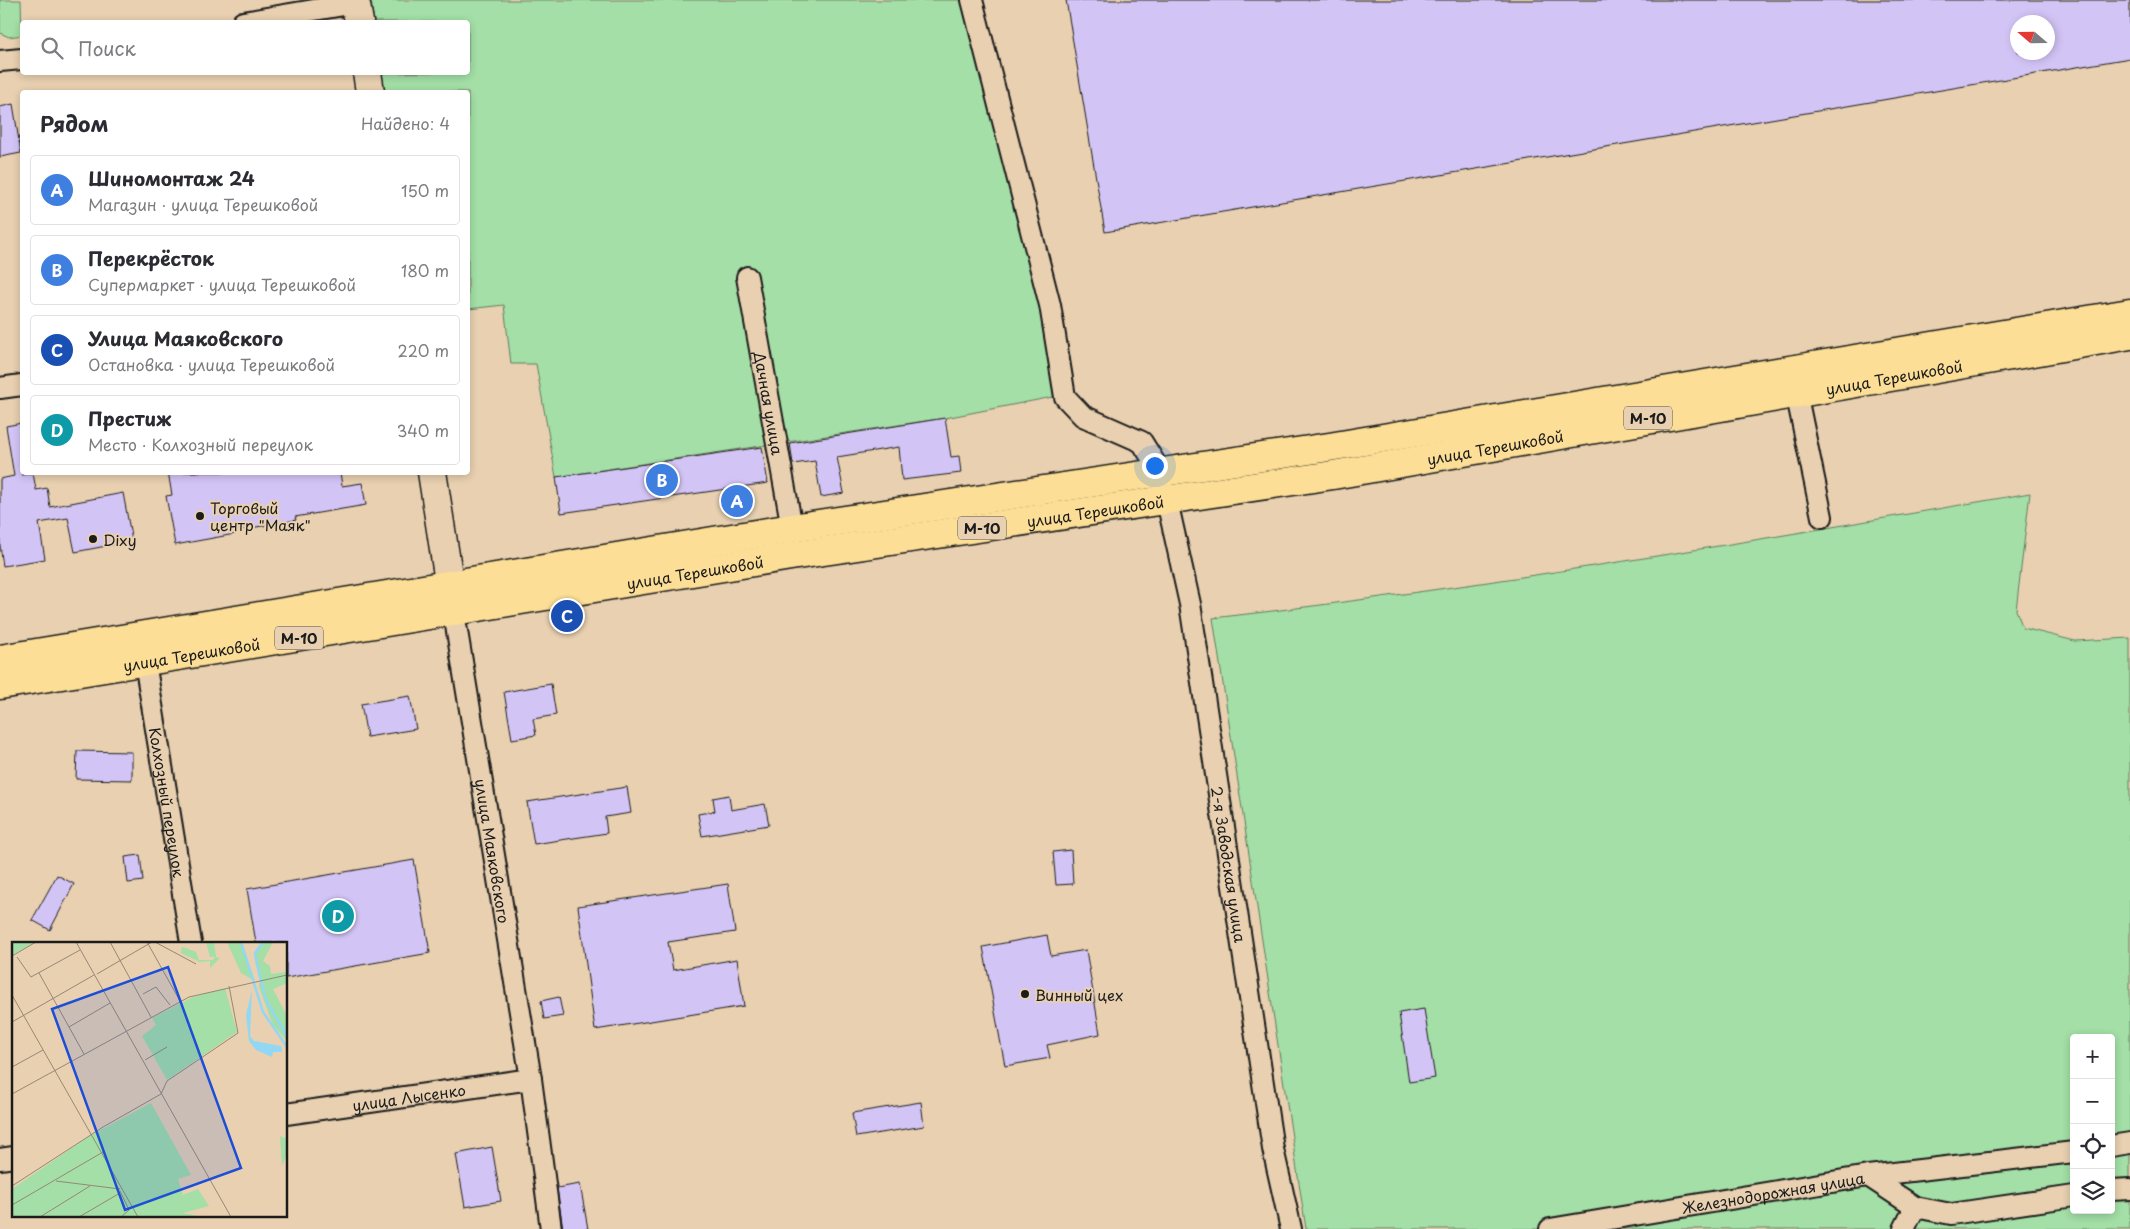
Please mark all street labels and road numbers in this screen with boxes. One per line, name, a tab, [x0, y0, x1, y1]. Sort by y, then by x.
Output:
street label: Дачная улица	[749, 348, 790, 457]
street label: улица Терешковой	[1824, 353, 1964, 400]
road number: М-10	[1624, 406, 1672, 429]
street label: улица Терешковой	[1425, 423, 1565, 470]
street label: улица Терешковой	[1025, 489, 1165, 532]
road number: М-10	[958, 516, 1006, 540]
street label: улица Терешковой	[625, 549, 765, 594]
road number: М-10	[275, 626, 323, 650]
street label: улица Терешковой	[121, 631, 262, 676]
street label: Колхозный переулок	[144, 726, 192, 879]
street label: улица Маяковского	[470, 777, 517, 925]
street label: 2-я Заводская улица	[1206, 785, 1253, 944]
street label: улица Лысенко	[351, 1077, 467, 1116]
street label: Железнодорожная улица	[1680, 1165, 1867, 1218]

